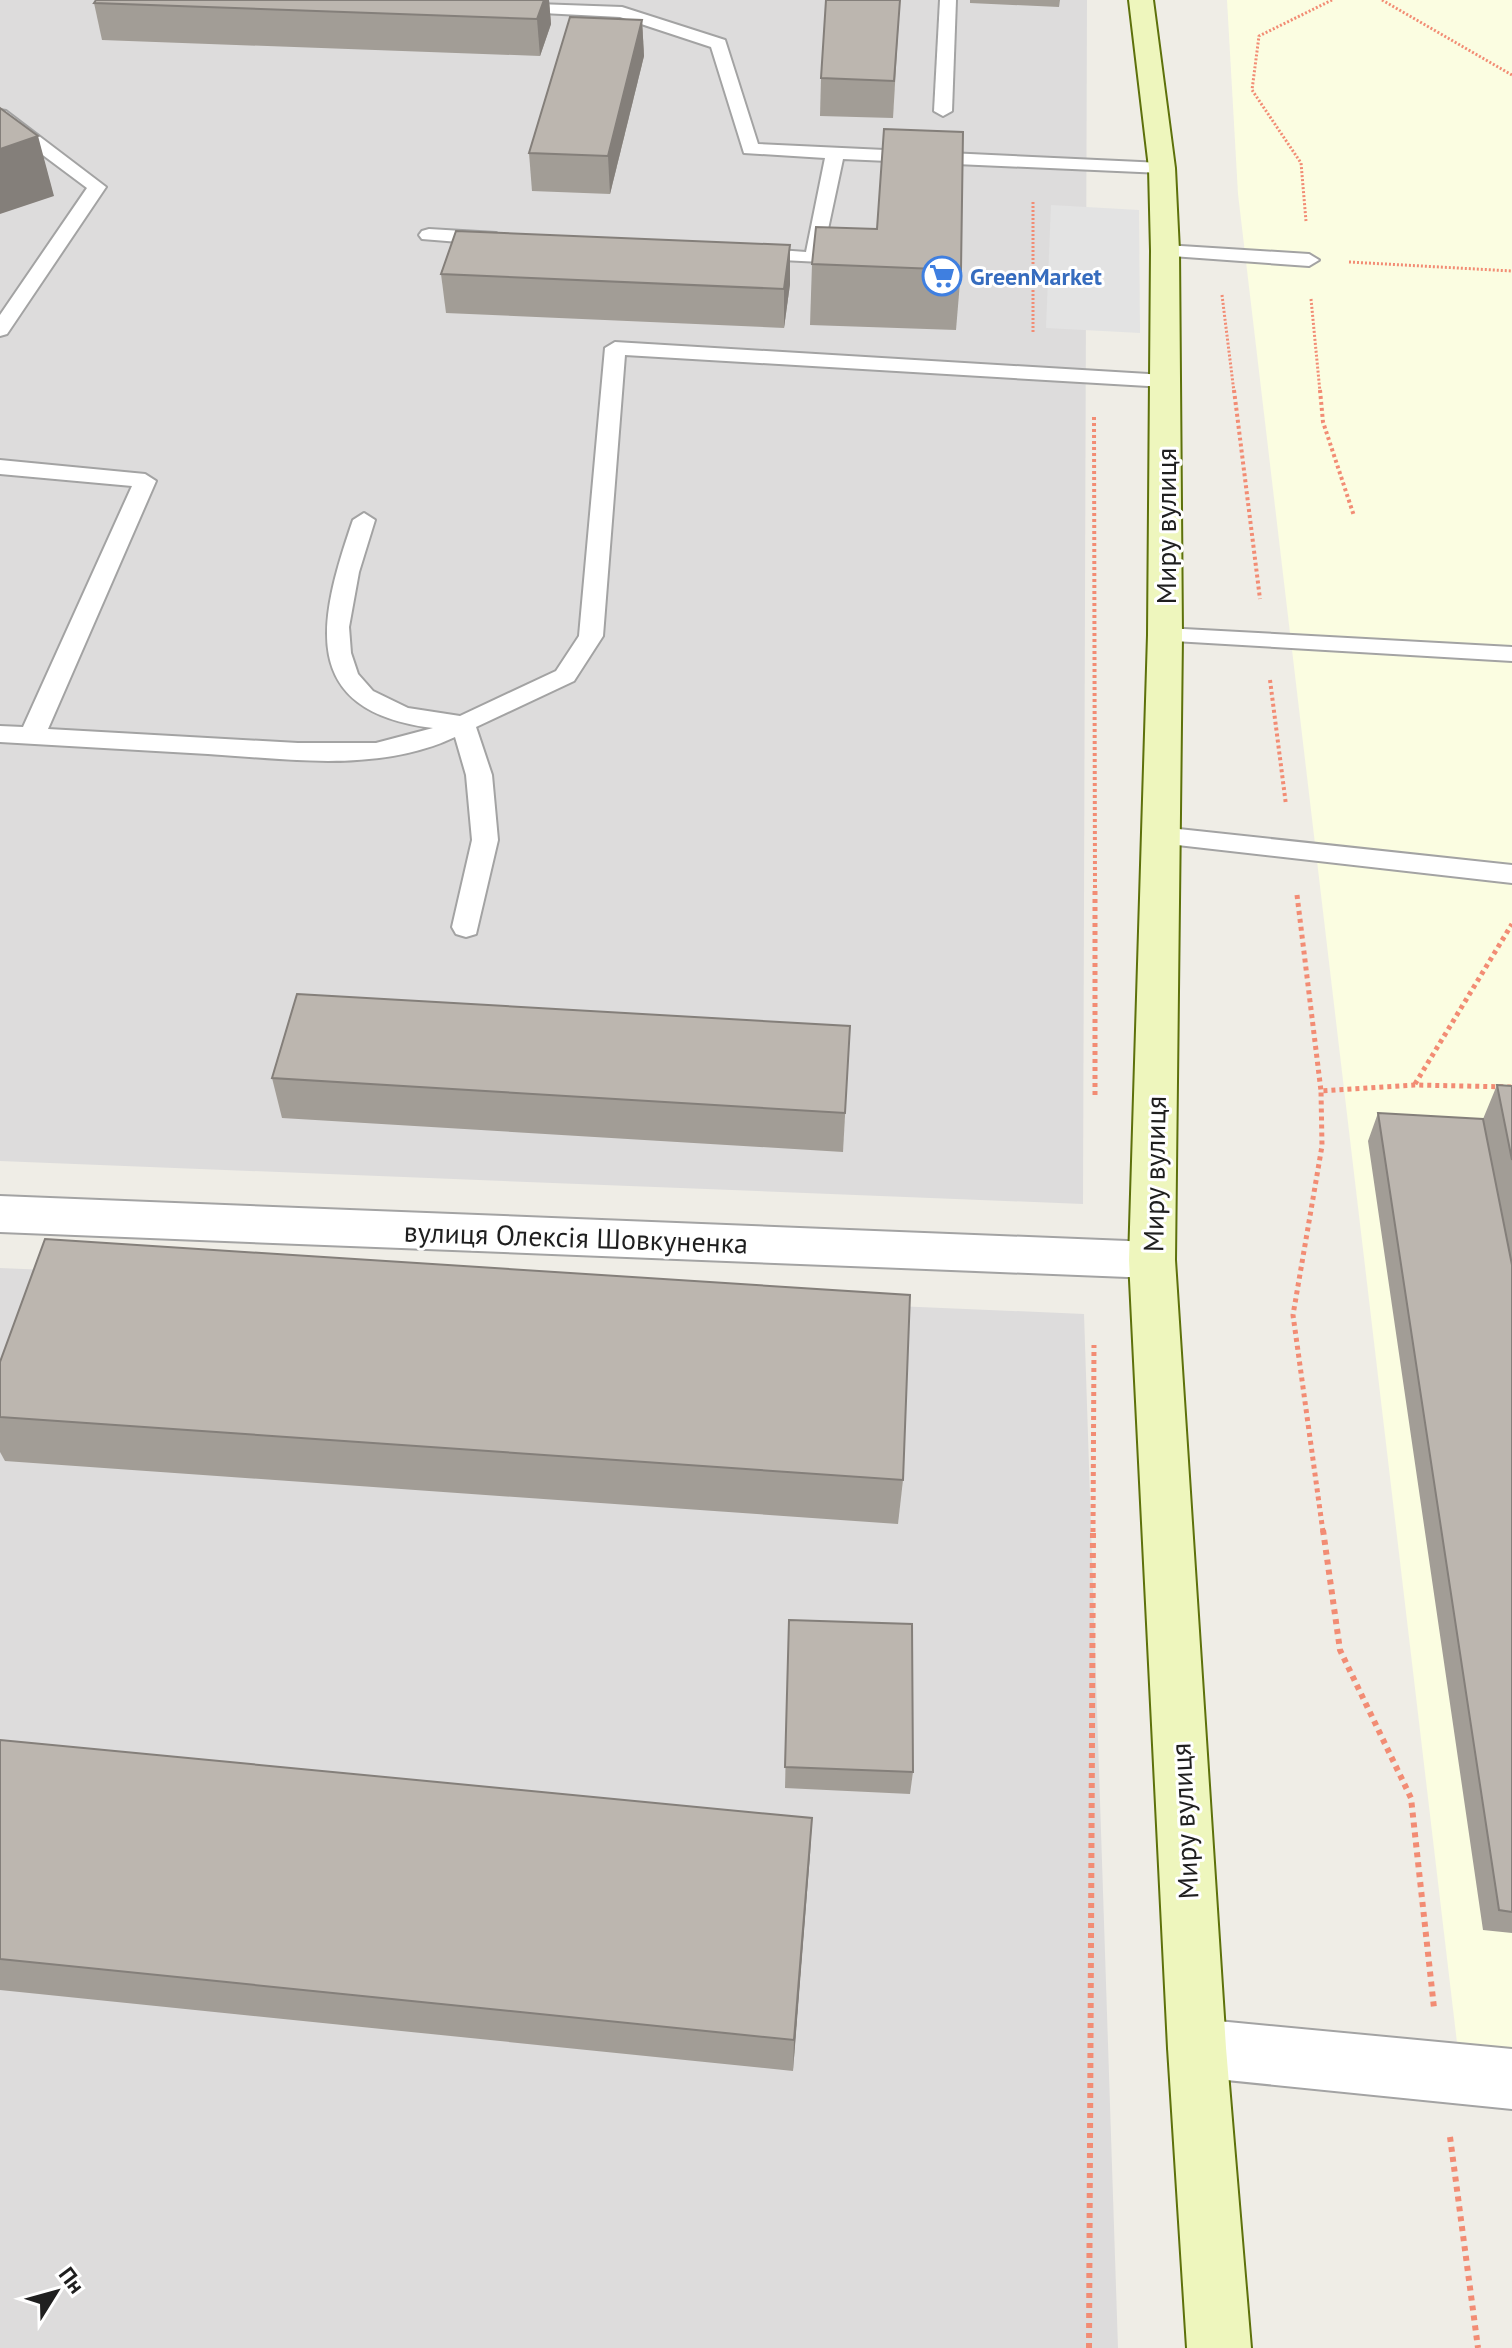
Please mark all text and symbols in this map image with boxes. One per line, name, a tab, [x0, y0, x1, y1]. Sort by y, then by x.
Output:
supermarket icon: GreenMarket	[921, 255, 963, 297]
place label: GreenMarket	[970, 261, 1103, 292]
street label: Миру вулиця	[1147, 448, 1184, 604]
street label: Миру вулиця	[1134, 1095, 1174, 1253]
street label: вулиця Олексія Шовкуненка	[403, 1213, 749, 1261]
street label: Миру вулиця	[1161, 1742, 1207, 1900]
north arrow	[16, 2252, 96, 2332]
text: Пн	[53, 2261, 91, 2299]

